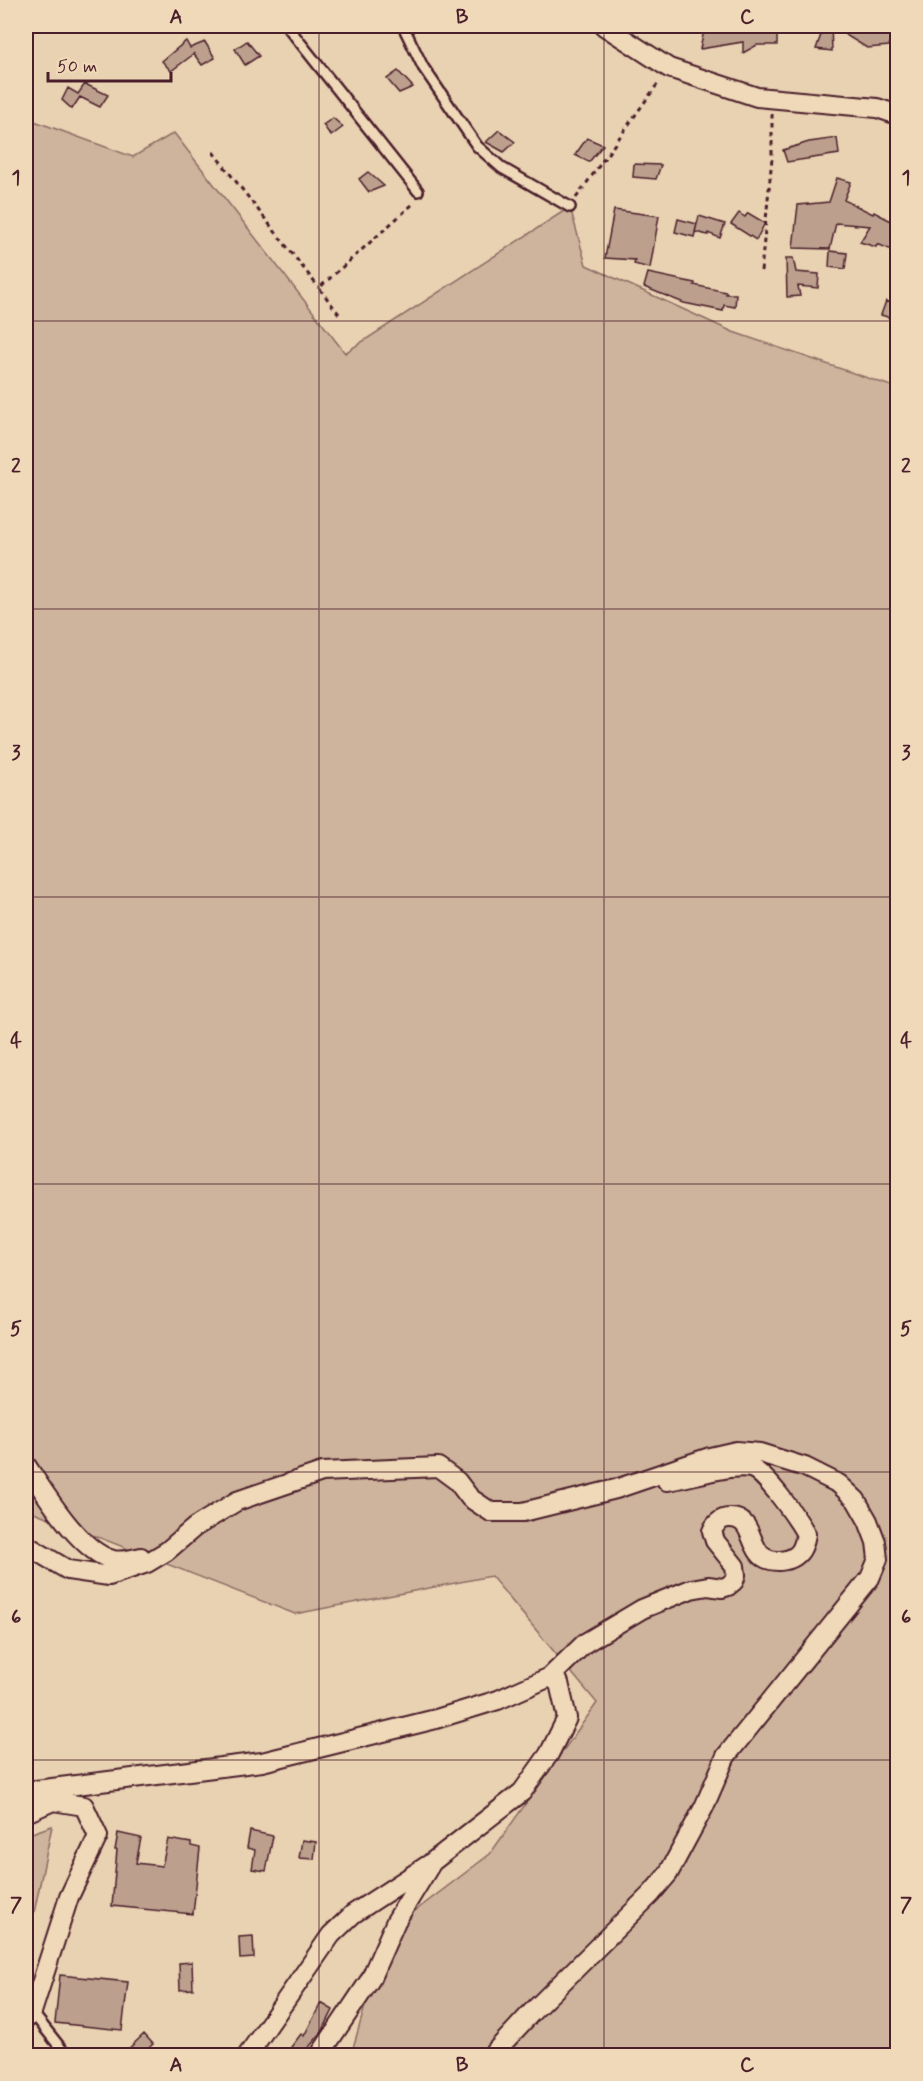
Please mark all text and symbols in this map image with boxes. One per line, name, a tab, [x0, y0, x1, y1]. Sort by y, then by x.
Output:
text: A	[169, 4, 183, 31]
text: B	[456, 4, 469, 31]
text: C	[740, 4, 755, 31]
scale bar	[48, 45, 171, 83]
text: 50 m	[57, 55, 97, 79]
text: 1	[12, 165, 20, 192]
text: 1	[902, 165, 910, 192]
text: 2	[11, 453, 21, 480]
text: 2	[901, 453, 911, 480]
text: 3	[11, 740, 21, 767]
text: 3	[901, 740, 911, 767]
text: 4	[10, 1028, 22, 1055]
text: 4	[900, 1028, 912, 1055]
text: 5	[10, 1316, 22, 1343]
text: 5	[900, 1316, 912, 1343]
text: 6	[11, 1604, 21, 1631]
text: 6	[901, 1604, 911, 1631]
text: 7	[10, 1892, 22, 1919]
text: 7	[900, 1892, 912, 1919]
text: A	[169, 2052, 183, 2079]
text: B	[456, 2052, 469, 2079]
text: C	[740, 2052, 755, 2079]

